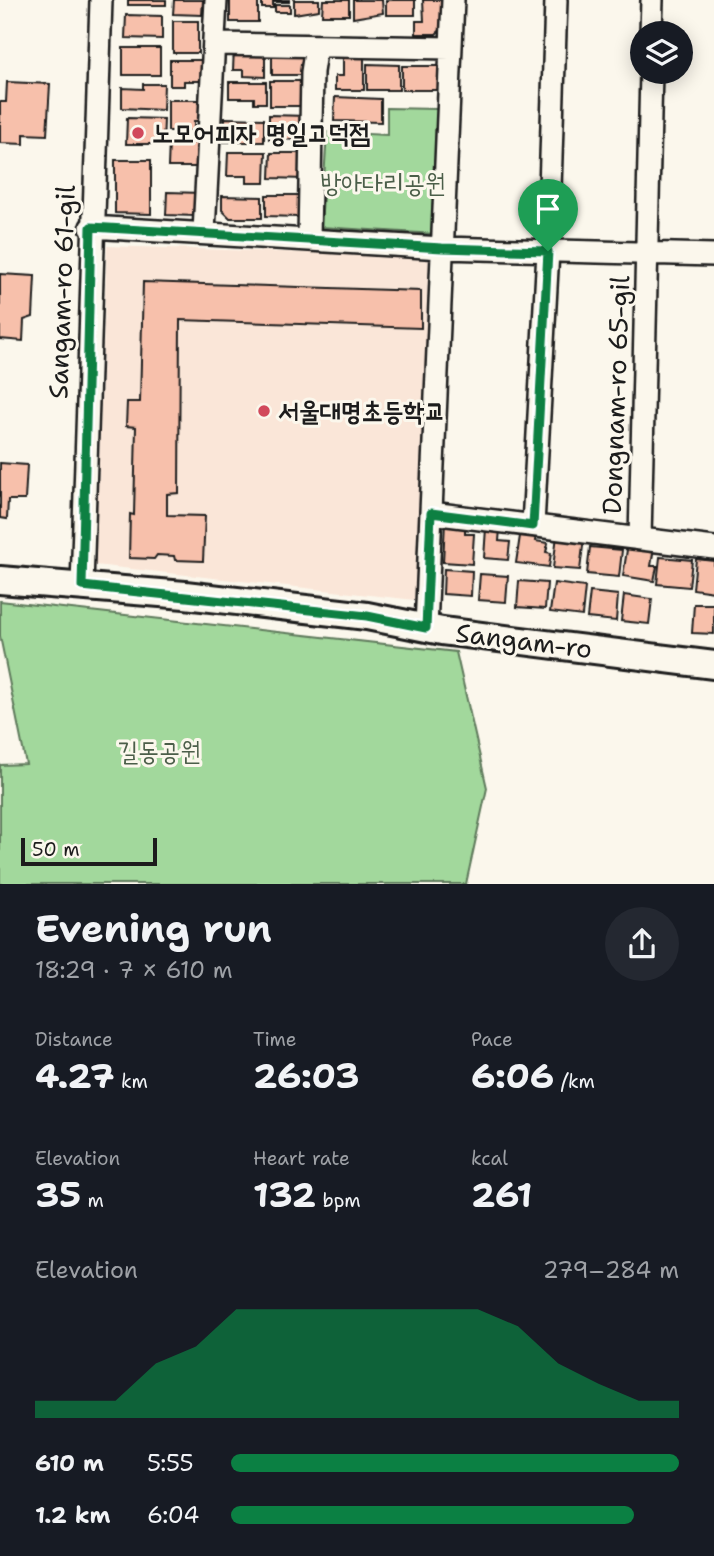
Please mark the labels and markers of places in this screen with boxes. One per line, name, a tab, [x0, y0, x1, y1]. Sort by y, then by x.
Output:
place label: 노모어피자 명일고덕점	[152, 115, 370, 150]
marker: 노모어피자 명일고덕점	[130, 125, 146, 141]
pin	[518, 179, 578, 251]
place label: 서울대명초등학교	[278, 393, 445, 428]
marker: 서울대명초등학교	[256, 403, 272, 419]

